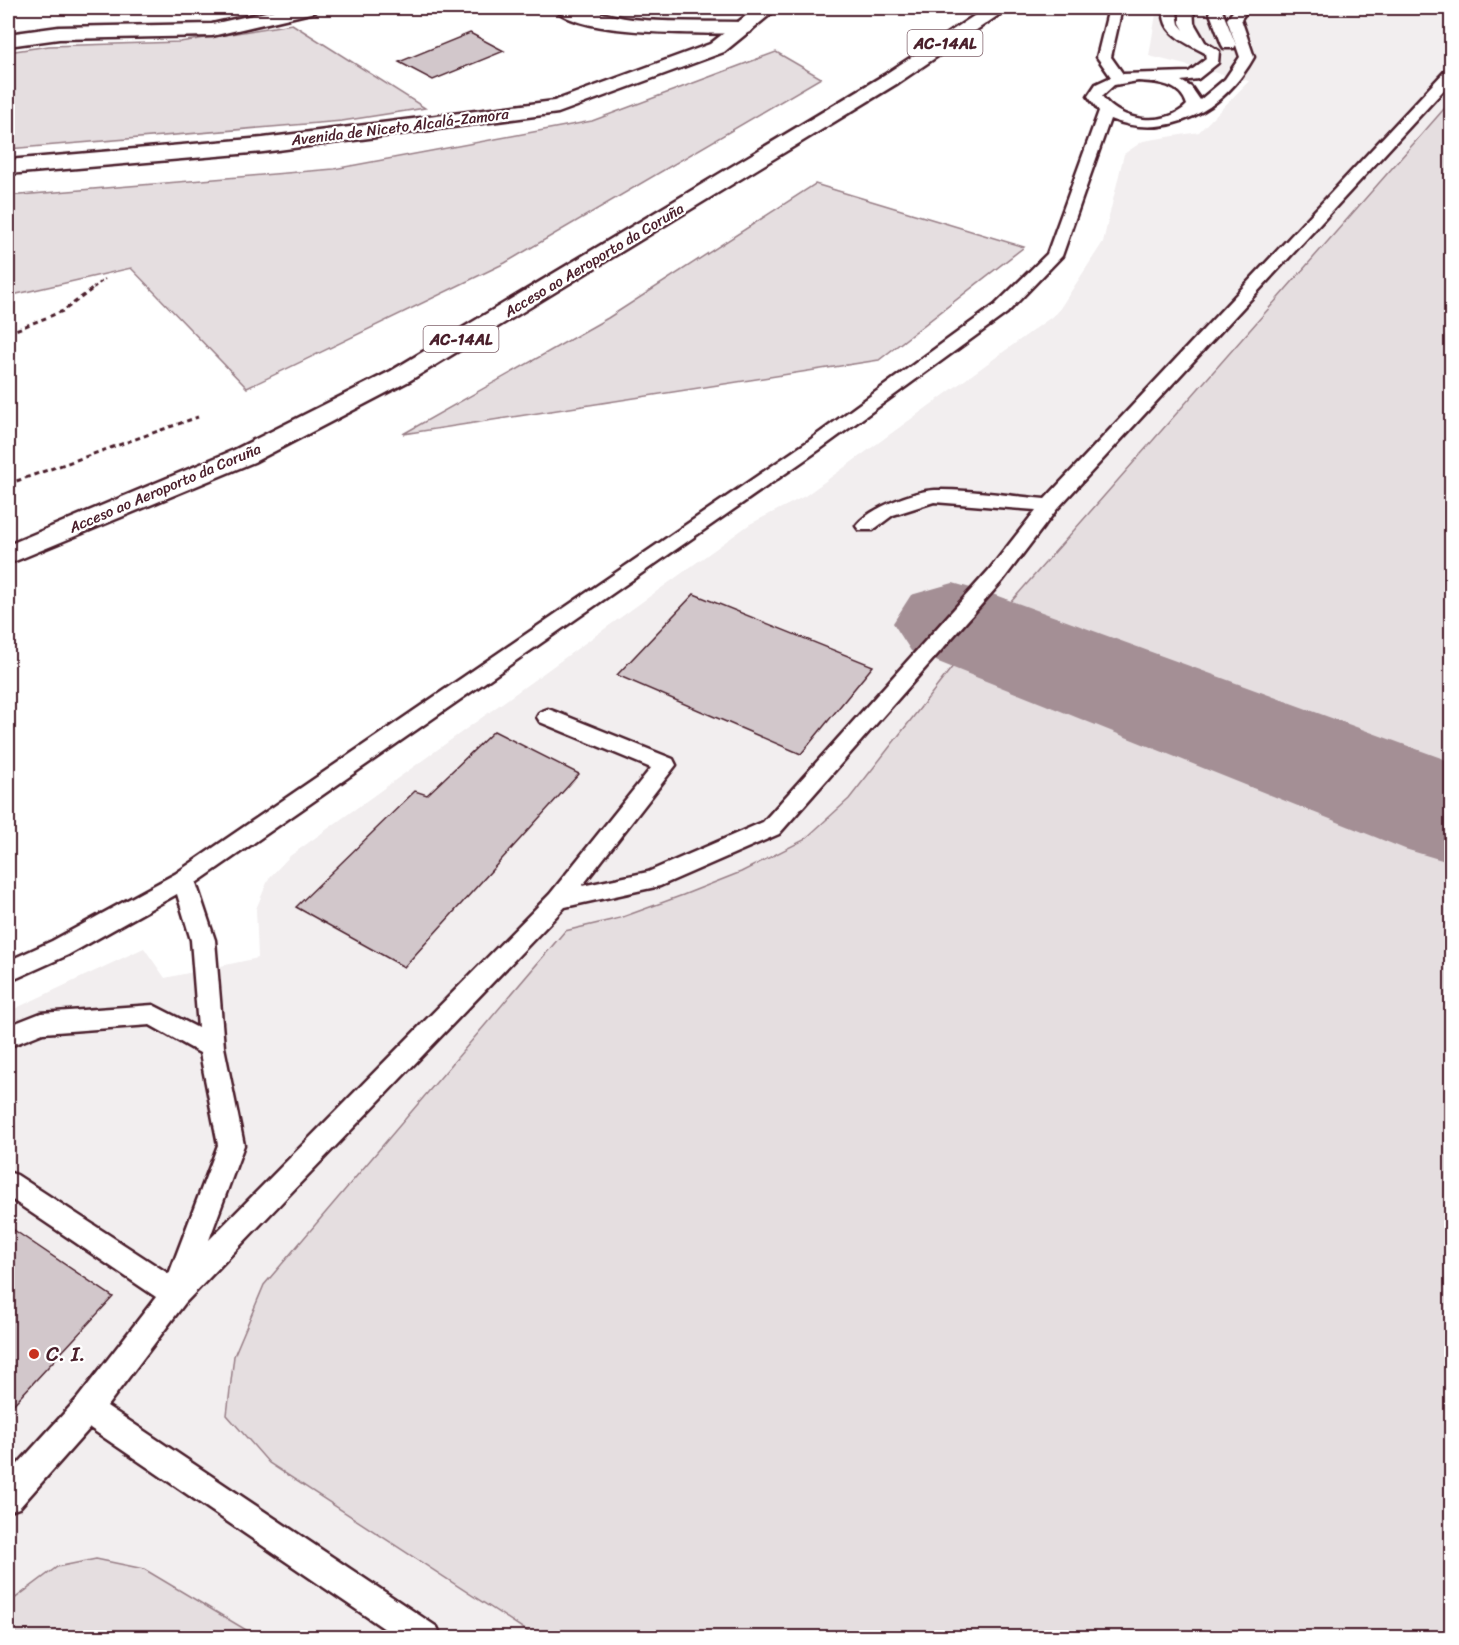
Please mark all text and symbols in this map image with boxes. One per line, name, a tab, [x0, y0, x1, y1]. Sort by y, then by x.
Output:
road number: AC-14AL	[908, 30, 982, 56]
street label: Avenida de Niceto Alcalá-Zamora	[289, 101, 511, 153]
street label: Acceso ao Aeroporto da Coruña	[498, 196, 689, 325]
road number: AC-14AL	[424, 326, 498, 352]
street label: Acceso ao Aeroporto da Coruña	[64, 436, 265, 541]
place label: C. I.	[46, 1335, 86, 1373]
marker: C. I.	[27, 1347, 41, 1361]

